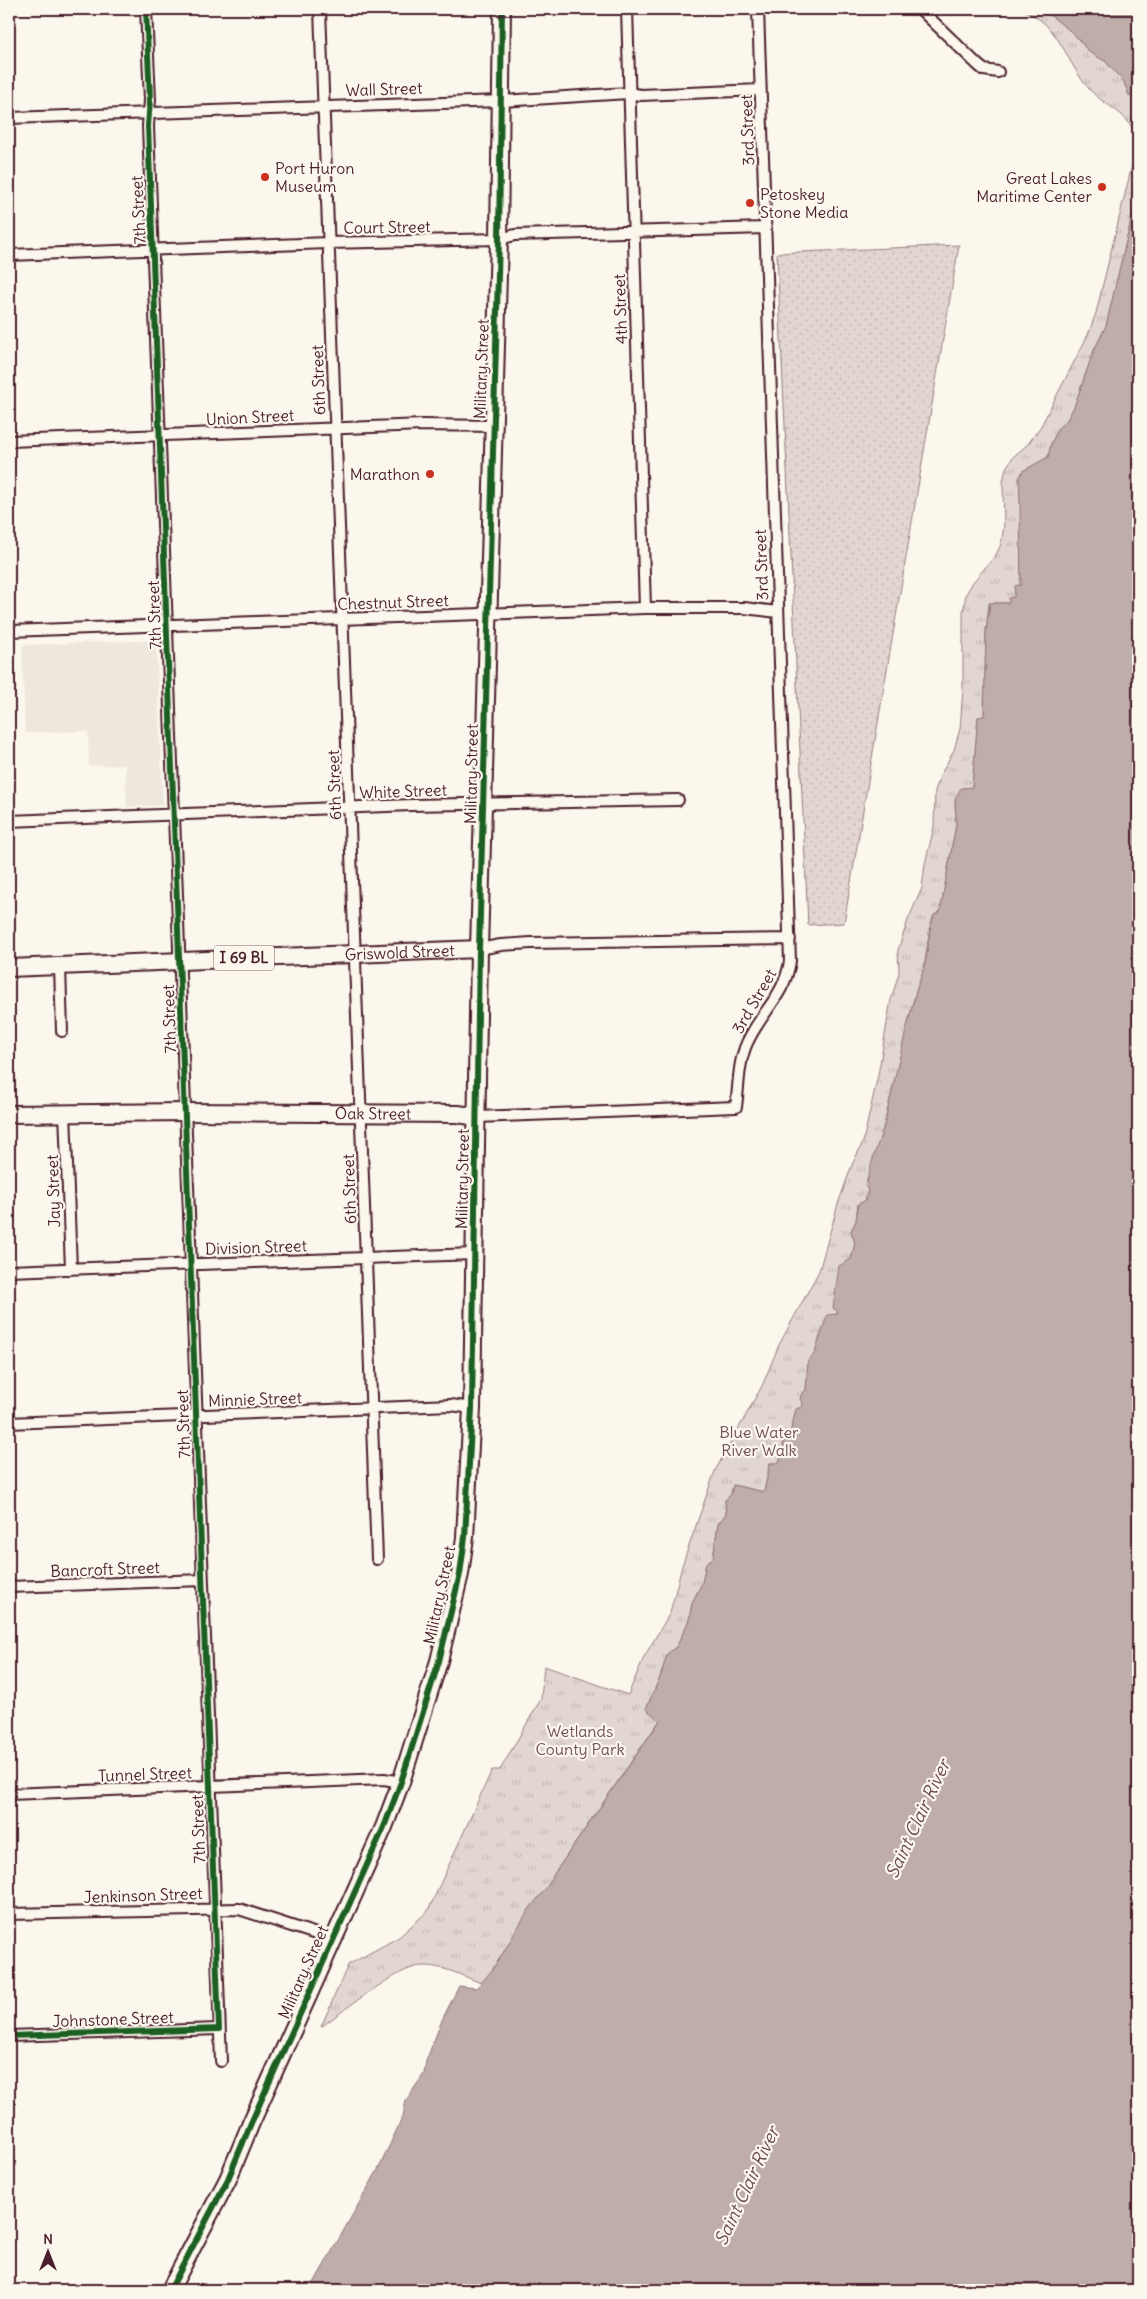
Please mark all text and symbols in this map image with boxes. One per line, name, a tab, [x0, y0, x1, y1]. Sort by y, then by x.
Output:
street label: Wall Street	[345, 78, 423, 100]
street label: 3rd Street	[736, 93, 758, 166]
place label: Port Huron Museum	[275, 158, 354, 196]
place label: Great Lakes Maritime Center	[976, 168, 1092, 206]
marker: Port Huron Museum	[259, 171, 271, 183]
street label: 7th Street	[126, 174, 150, 245]
marker: Great Lakes Maritime Center	[1096, 181, 1108, 193]
place label: Petoskey Stone Media	[760, 184, 848, 222]
marker: Petoskey Stone Media	[744, 197, 756, 209]
street label: Court Street	[343, 216, 431, 238]
street label: 4th Street	[609, 273, 631, 345]
street label: Military Street	[469, 318, 493, 419]
street label: 6th Street	[307, 344, 329, 416]
street label: Union Street	[205, 405, 295, 429]
place label: Marathon	[350, 464, 420, 484]
marker: Marathon	[424, 468, 436, 480]
street label: 3rd Street	[750, 528, 772, 601]
street label: 7th Street	[143, 580, 165, 650]
street label: Chestnut Street	[337, 590, 450, 614]
street label: Military Street	[460, 723, 482, 824]
street label: 6th Street	[323, 749, 345, 821]
street label: White Street	[359, 779, 448, 803]
street label: Griswold Street	[344, 940, 456, 964]
road number: I 69 BL	[214, 946, 274, 970]
street label: 3rd Street	[727, 965, 781, 1037]
street label: 7th Street	[158, 984, 180, 1054]
street label: Oak Street	[335, 1103, 412, 1124]
street label: Military Street	[451, 1128, 473, 1229]
street label: 6th Street	[338, 1153, 360, 1225]
street label: Jay Street	[42, 1154, 64, 1228]
street label: Division Street	[205, 1235, 308, 1259]
street label: Minnie Street	[208, 1387, 303, 1411]
street label: 7th Street	[172, 1389, 194, 1459]
park label: Blue Water River Walk	[719, 1422, 799, 1460]
street label: Military Street	[419, 1543, 459, 1646]
street label: Bancroft Street	[50, 1557, 161, 1581]
park label: Wetlands County Park	[535, 1721, 625, 1759]
water label: Saint Clair River	[880, 1754, 956, 1882]
street label: Tunnel Street	[98, 1762, 193, 1786]
street label: 7th Street	[187, 1794, 209, 1864]
street label: Jenkinson Street	[83, 1883, 203, 1907]
street label: Military Street	[273, 1922, 333, 2022]
street label: Johnstone Street	[52, 2007, 175, 2031]
water label: Saint Clair River	[709, 2121, 785, 2249]
north arrow	[22, 2226, 72, 2276]
text: N	[43, 2230, 53, 2248]

